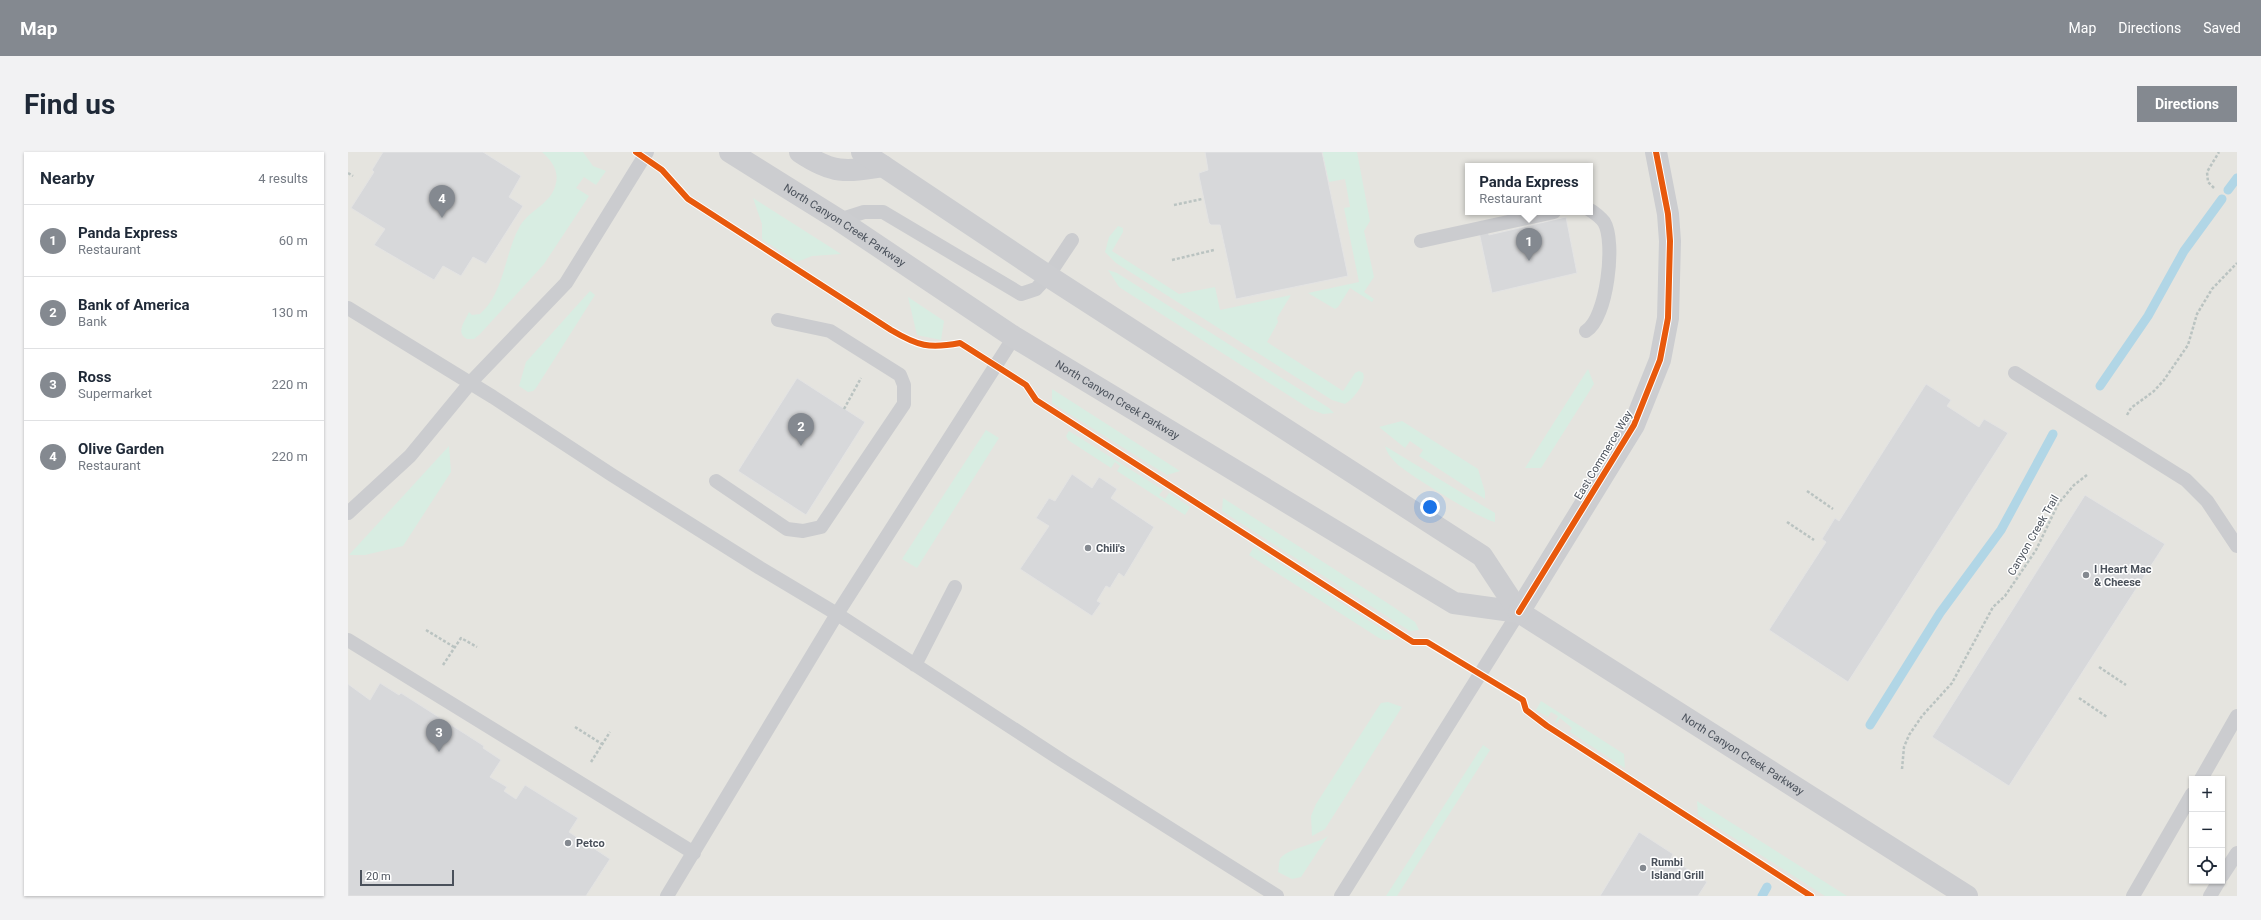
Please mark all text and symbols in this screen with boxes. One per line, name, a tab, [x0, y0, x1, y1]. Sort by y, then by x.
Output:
text: Map	[20, 17, 58, 40]
text: Map	[2069, 20, 2096, 36]
text: Directions	[2118, 20, 2181, 36]
text: Saved	[2203, 20, 2241, 36]
button: Directions	[2137, 86, 2237, 122]
text: Find us	[24, 88, 115, 121]
popup	[1465, 163, 1593, 215]
text: Nearby	[40, 168, 95, 188]
text: 4 results	[258, 171, 308, 186]
text: Panda Express	[1479, 173, 1579, 191]
street label: North Canyon Creek Parkway	[781, 181, 908, 270]
pin: 4	[429, 185, 455, 218]
text: Restaurant	[1479, 191, 1542, 206]
text: Panda Express	[78, 224, 178, 242]
pin: 1	[1516, 228, 1542, 261]
text: 1	[49, 233, 57, 248]
text: 60 m	[279, 233, 308, 248]
text: Restaurant	[78, 242, 141, 257]
text: Bank of America	[78, 296, 190, 314]
text: 2	[49, 305, 57, 320]
text: 130 m	[271, 305, 308, 320]
text: Bank	[78, 314, 107, 329]
street label: North Canyon Creek Parkway	[1053, 358, 1182, 443]
text: Ross	[78, 368, 112, 386]
text: 3	[49, 377, 57, 392]
text: 220 m	[271, 377, 308, 392]
text: Supermarket	[78, 386, 152, 401]
street label: East Commerce Way	[1572, 408, 1636, 502]
pin: 2	[788, 413, 814, 446]
text: Olive Garden	[78, 440, 164, 458]
text: 4	[49, 449, 57, 464]
text: 220 m	[271, 449, 308, 464]
text: Restaurant	[78, 458, 141, 473]
street label: Canyon Creek Trail	[2005, 493, 2062, 578]
your location	[1420, 497, 1440, 517]
place label: Chili's	[1096, 542, 1125, 555]
marker: Chili's	[1083, 543, 1093, 553]
place label: I Heart Mac & Cheese	[2094, 563, 2152, 589]
marker: I Heart Mac & Cheese	[2081, 570, 2091, 580]
street label: North Canyon Creek Parkway	[1679, 711, 1807, 798]
pin: 3	[426, 719, 452, 752]
map controls	[2189, 776, 2225, 884]
button: +	[2189, 776, 2225, 812]
button: −	[2189, 812, 2225, 848]
place label: Petco	[576, 837, 605, 850]
marker: Petco	[563, 838, 573, 848]
button: locate	[2189, 848, 2225, 884]
place label: Rumbi Island Grill	[1651, 856, 1704, 882]
marker: Rumbi Island Grill	[1638, 863, 1648, 873]
scale bar	[360, 868, 454, 887]
text: 20 m	[366, 870, 391, 883]

